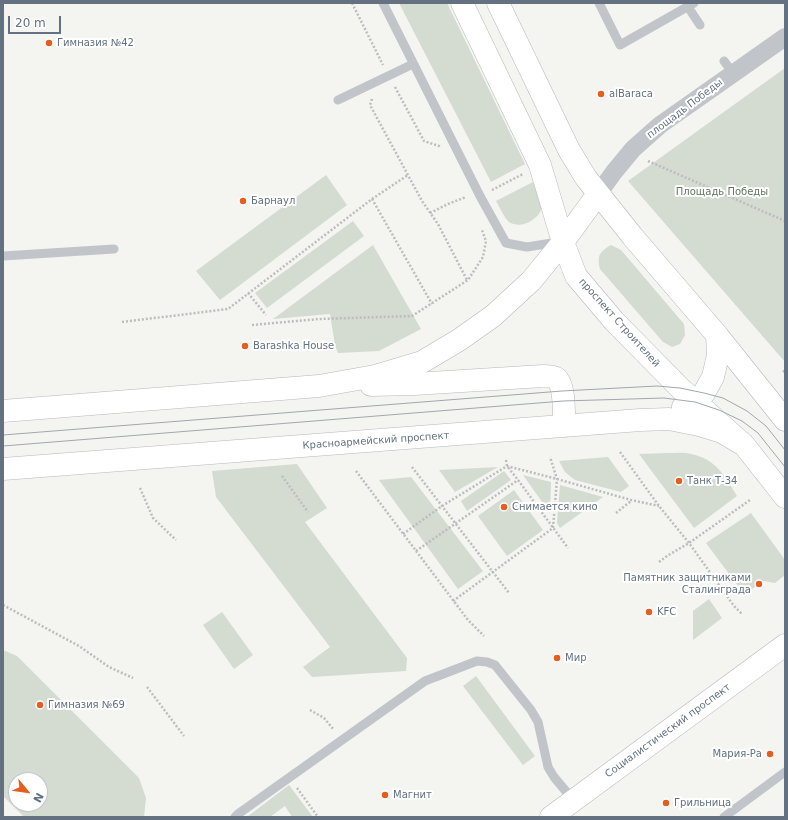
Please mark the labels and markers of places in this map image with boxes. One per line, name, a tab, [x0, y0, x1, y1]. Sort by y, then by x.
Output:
place label: Гимназия №42	[57, 37, 134, 49]
marker: Гимназия №42	[44, 38, 54, 48]
place label: alBaraca	[609, 88, 653, 100]
marker: alBaraca	[596, 89, 606, 99]
place label: Барнаул	[251, 195, 295, 207]
marker: Барнаул	[238, 196, 248, 206]
place label: Barashka House	[253, 340, 334, 352]
marker: Barashka House	[240, 341, 250, 351]
place label: Танк Т-34	[687, 475, 737, 487]
marker: Танк Т-34	[674, 476, 684, 486]
place label: Снимается кино	[512, 501, 598, 513]
marker: Снимается кино	[499, 502, 509, 512]
place label: Памятник защитниками Сталинграда	[623, 572, 751, 596]
marker: Памятник защитниками Сталинграда	[754, 579, 764, 589]
place label: KFC	[657, 606, 676, 618]
marker: KFC	[644, 607, 654, 617]
place label: Мир	[565, 652, 586, 664]
marker: Мир	[552, 653, 562, 663]
place label: Гимназия №69	[48, 699, 125, 711]
marker: Гимназия №69	[35, 700, 45, 710]
place label: Мария-Ра	[713, 748, 762, 760]
marker: Мария-Ра	[765, 749, 775, 759]
place label: Магнит	[393, 789, 432, 801]
marker: Магнит	[380, 790, 390, 800]
place label: Грильница	[674, 797, 731, 809]
marker: Грильница	[661, 798, 671, 808]

